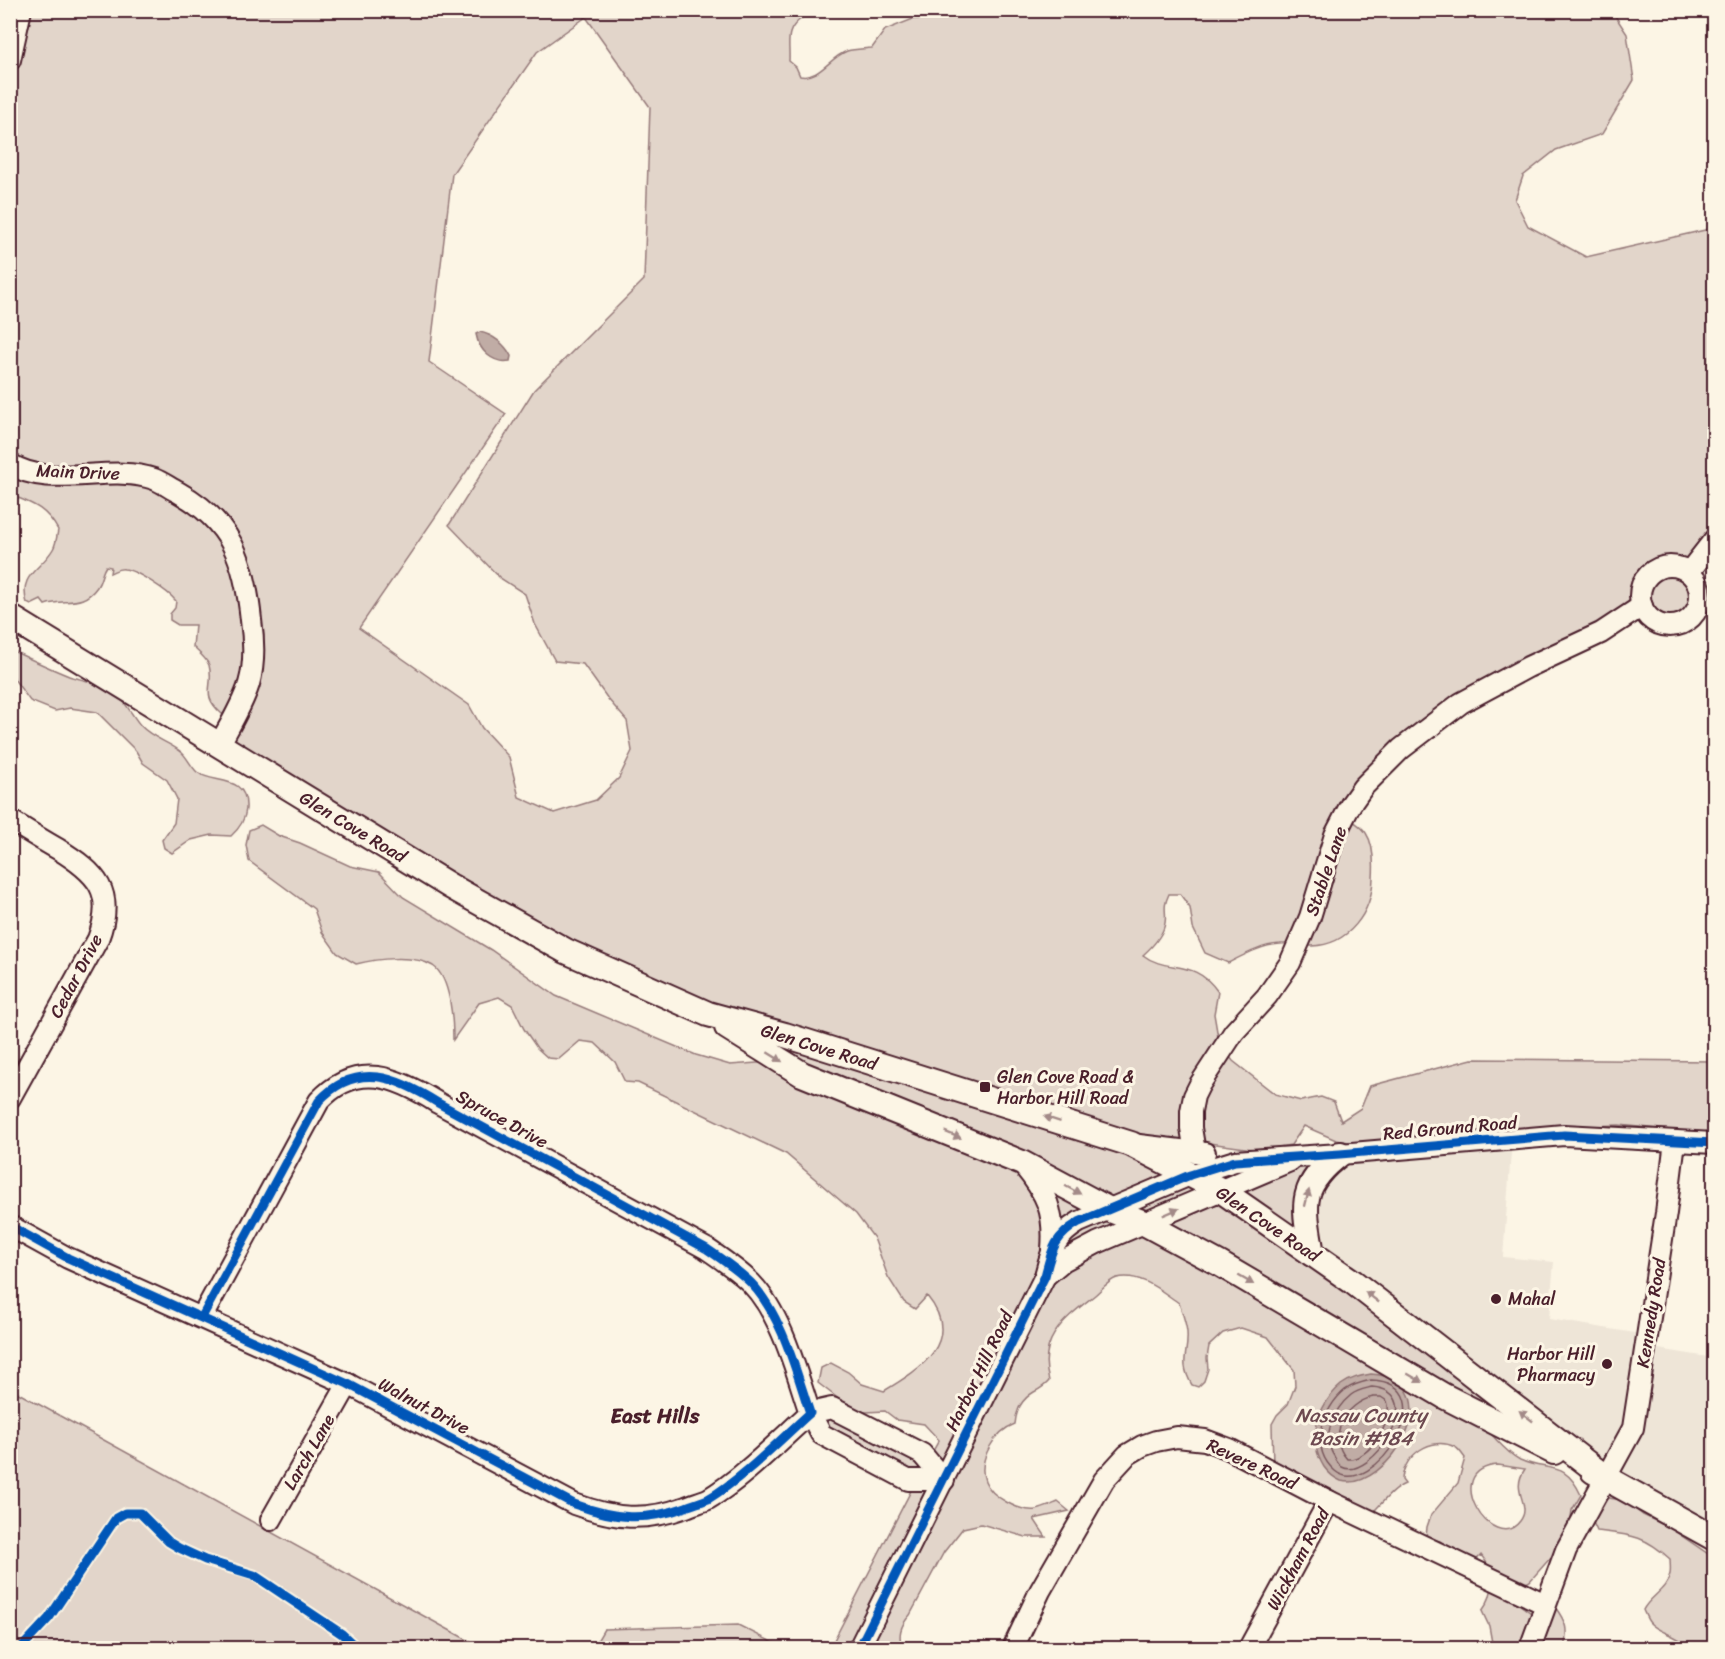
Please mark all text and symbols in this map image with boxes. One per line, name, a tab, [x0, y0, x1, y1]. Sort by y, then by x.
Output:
street label: Main Drive	[36, 455, 120, 489]
street label: Glen Cove Road	[293, 782, 414, 873]
street label: Stable Lane	[1296, 822, 1356, 920]
street label: Cedar Drive	[40, 928, 112, 1024]
street label: Glen Cove Road	[757, 1014, 883, 1080]
one-way arrow	[767, 1051, 783, 1062]
place label: Glen Cove Road & Harbor Hill Road	[997, 1061, 1134, 1114]
street label: Spruce Drive	[450, 1080, 554, 1158]
marker: Glen Cove Road & Harbor Hill Road	[978, 1080, 992, 1094]
street label: Red Ground Road	[1382, 1106, 1520, 1150]
one-way arrow	[1043, 1114, 1061, 1124]
one-way arrow	[944, 1131, 962, 1140]
street label: Glen Cove Road	[1209, 1177, 1328, 1272]
one-way arrow	[1065, 1185, 1082, 1195]
one-way arrow	[1303, 1189, 1313, 1208]
one-way arrow	[1163, 1207, 1181, 1217]
street label: Kennedy Road	[1627, 1254, 1676, 1370]
one-way arrow	[1238, 1274, 1255, 1284]
place label: Mahal	[1508, 1283, 1556, 1315]
one-way arrow	[1364, 1290, 1380, 1303]
marker: Mahal	[1489, 1292, 1503, 1306]
street label: Harbor Hill Road	[936, 1304, 1023, 1437]
place label: Harbor Hill Pharmacy	[1507, 1338, 1596, 1391]
marker: Harbor Hill Pharmacy	[1600, 1357, 1614, 1371]
street label: Walnut Drive	[372, 1368, 476, 1444]
one-way arrow	[1407, 1373, 1423, 1384]
district label: East Hills	[611, 1397, 700, 1435]
water label: Nassau County Basin #184	[1295, 1398, 1429, 1456]
street label: Larch Lane	[274, 1408, 344, 1496]
one-way arrow	[1519, 1411, 1534, 1423]
street label: Revere Road	[1201, 1429, 1304, 1500]
street label: Wickham Road	[1257, 1500, 1339, 1616]

